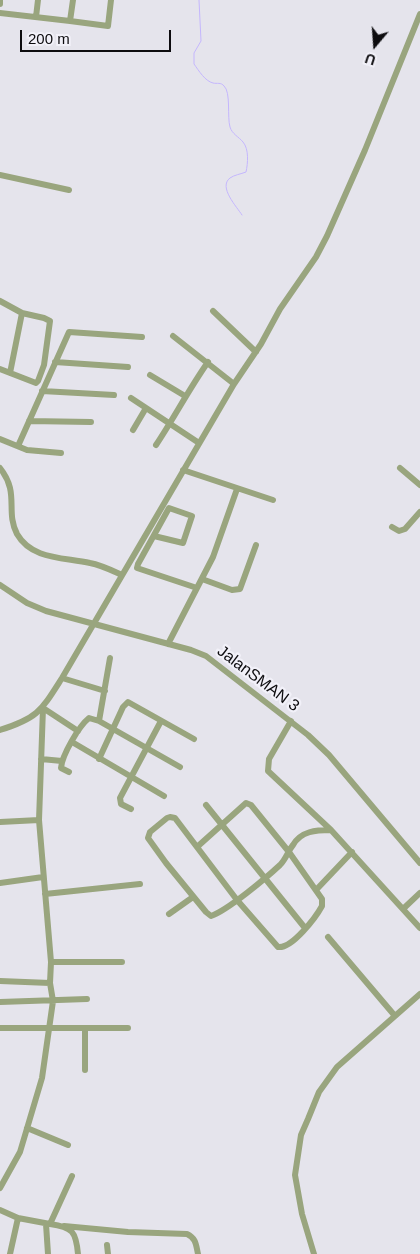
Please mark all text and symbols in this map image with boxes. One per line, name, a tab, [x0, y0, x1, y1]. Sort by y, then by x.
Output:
scale bar	[22, 20, 174, 52]
north arrow	[350, 20, 400, 70]
text: 200 m	[28, 30, 70, 47]
text: U	[363, 50, 378, 68]
street label: JalanSMAN 3	[213, 642, 303, 716]

